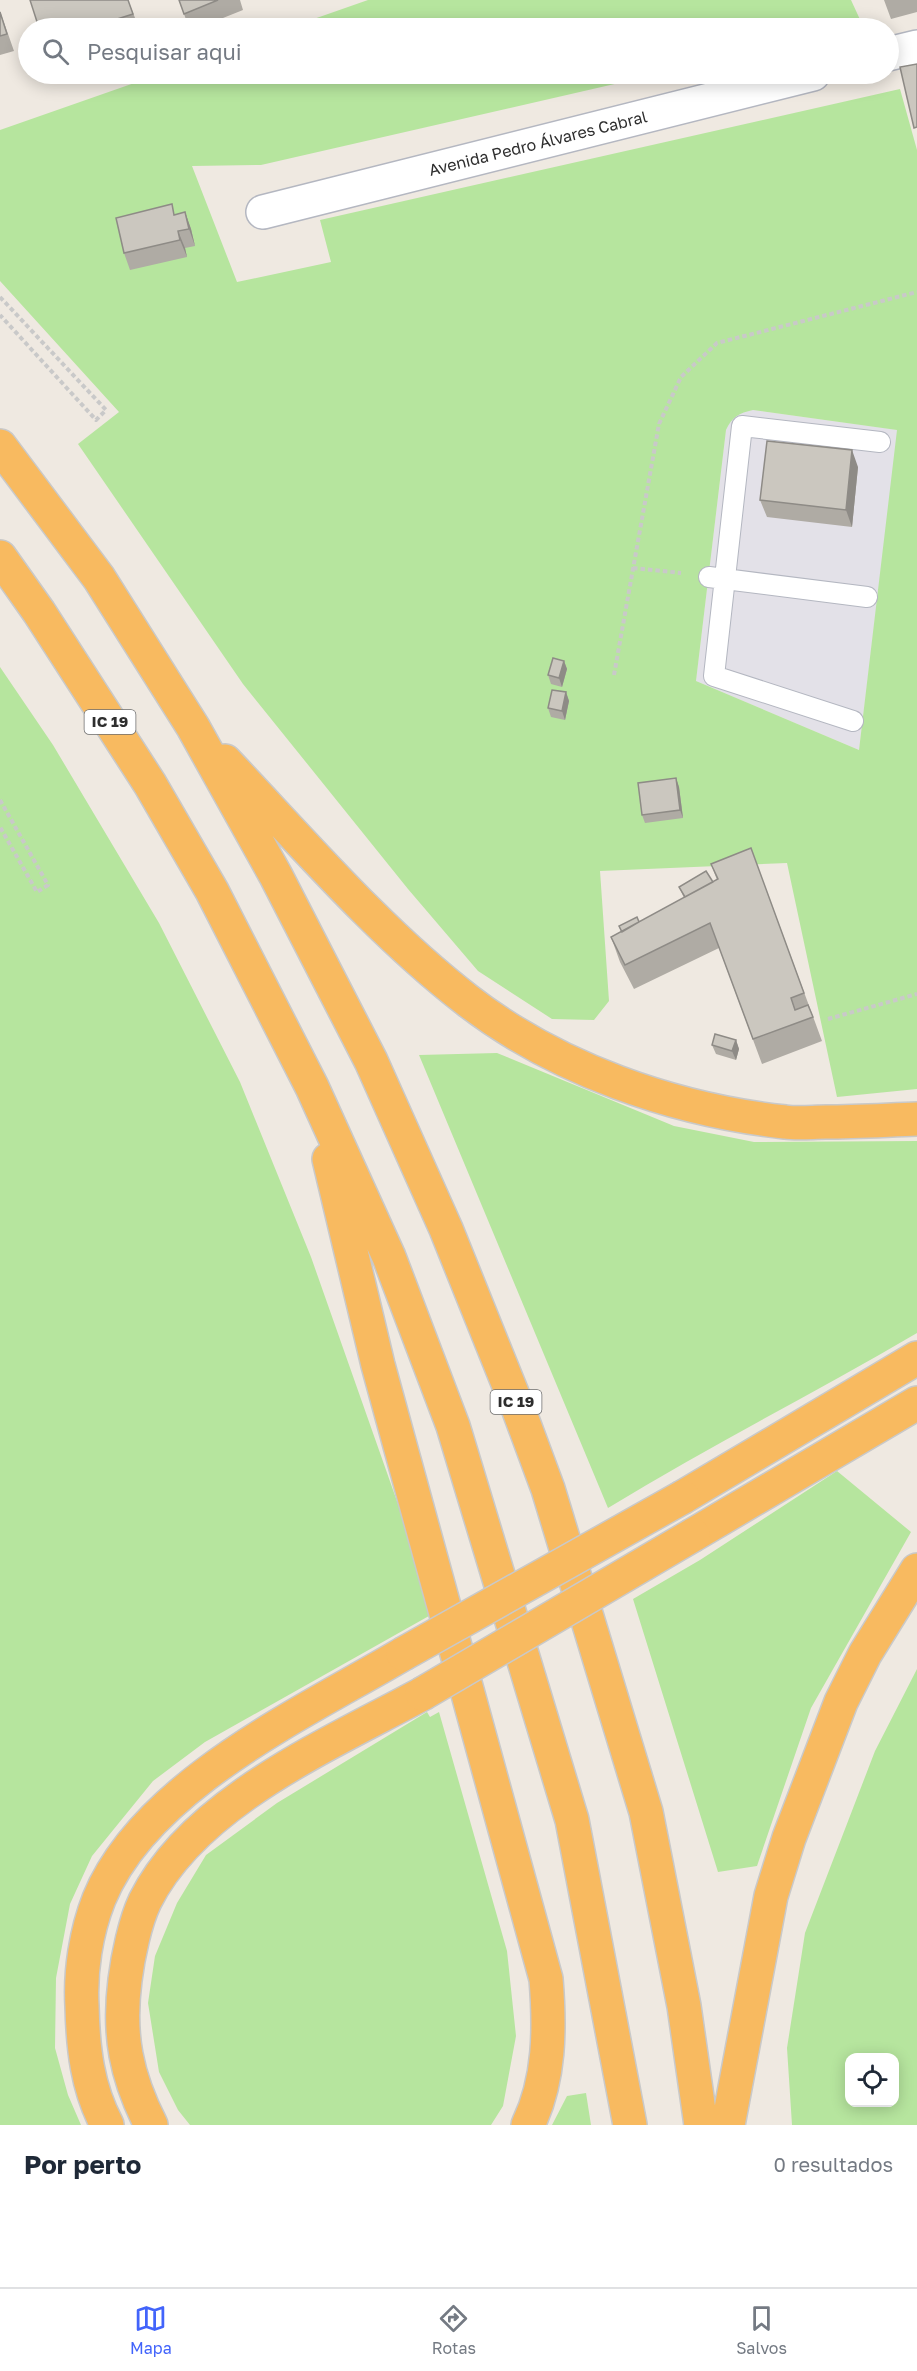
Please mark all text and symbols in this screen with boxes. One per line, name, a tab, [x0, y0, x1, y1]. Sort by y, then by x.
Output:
search box	[18, 18, 899, 84]
icon: search	[39, 35, 72, 68]
text: Pesquisar aqui	[87, 38, 242, 65]
street label: Avenida Pedro Álvares Cabral	[427, 106, 649, 180]
road number: IC 19	[84, 710, 136, 734]
road number: IC 19	[490, 1390, 542, 1414]
map controls	[845, 2053, 899, 2107]
button: locate	[845, 2053, 899, 2107]
text: Por perto	[24, 2149, 141, 2180]
text: 0 resultados	[774, 2152, 893, 2176]
tab: Mapa	[130, 2302, 172, 2358]
tab: Rotas	[432, 2302, 476, 2358]
tab: Salvos	[736, 2302, 787, 2358]

